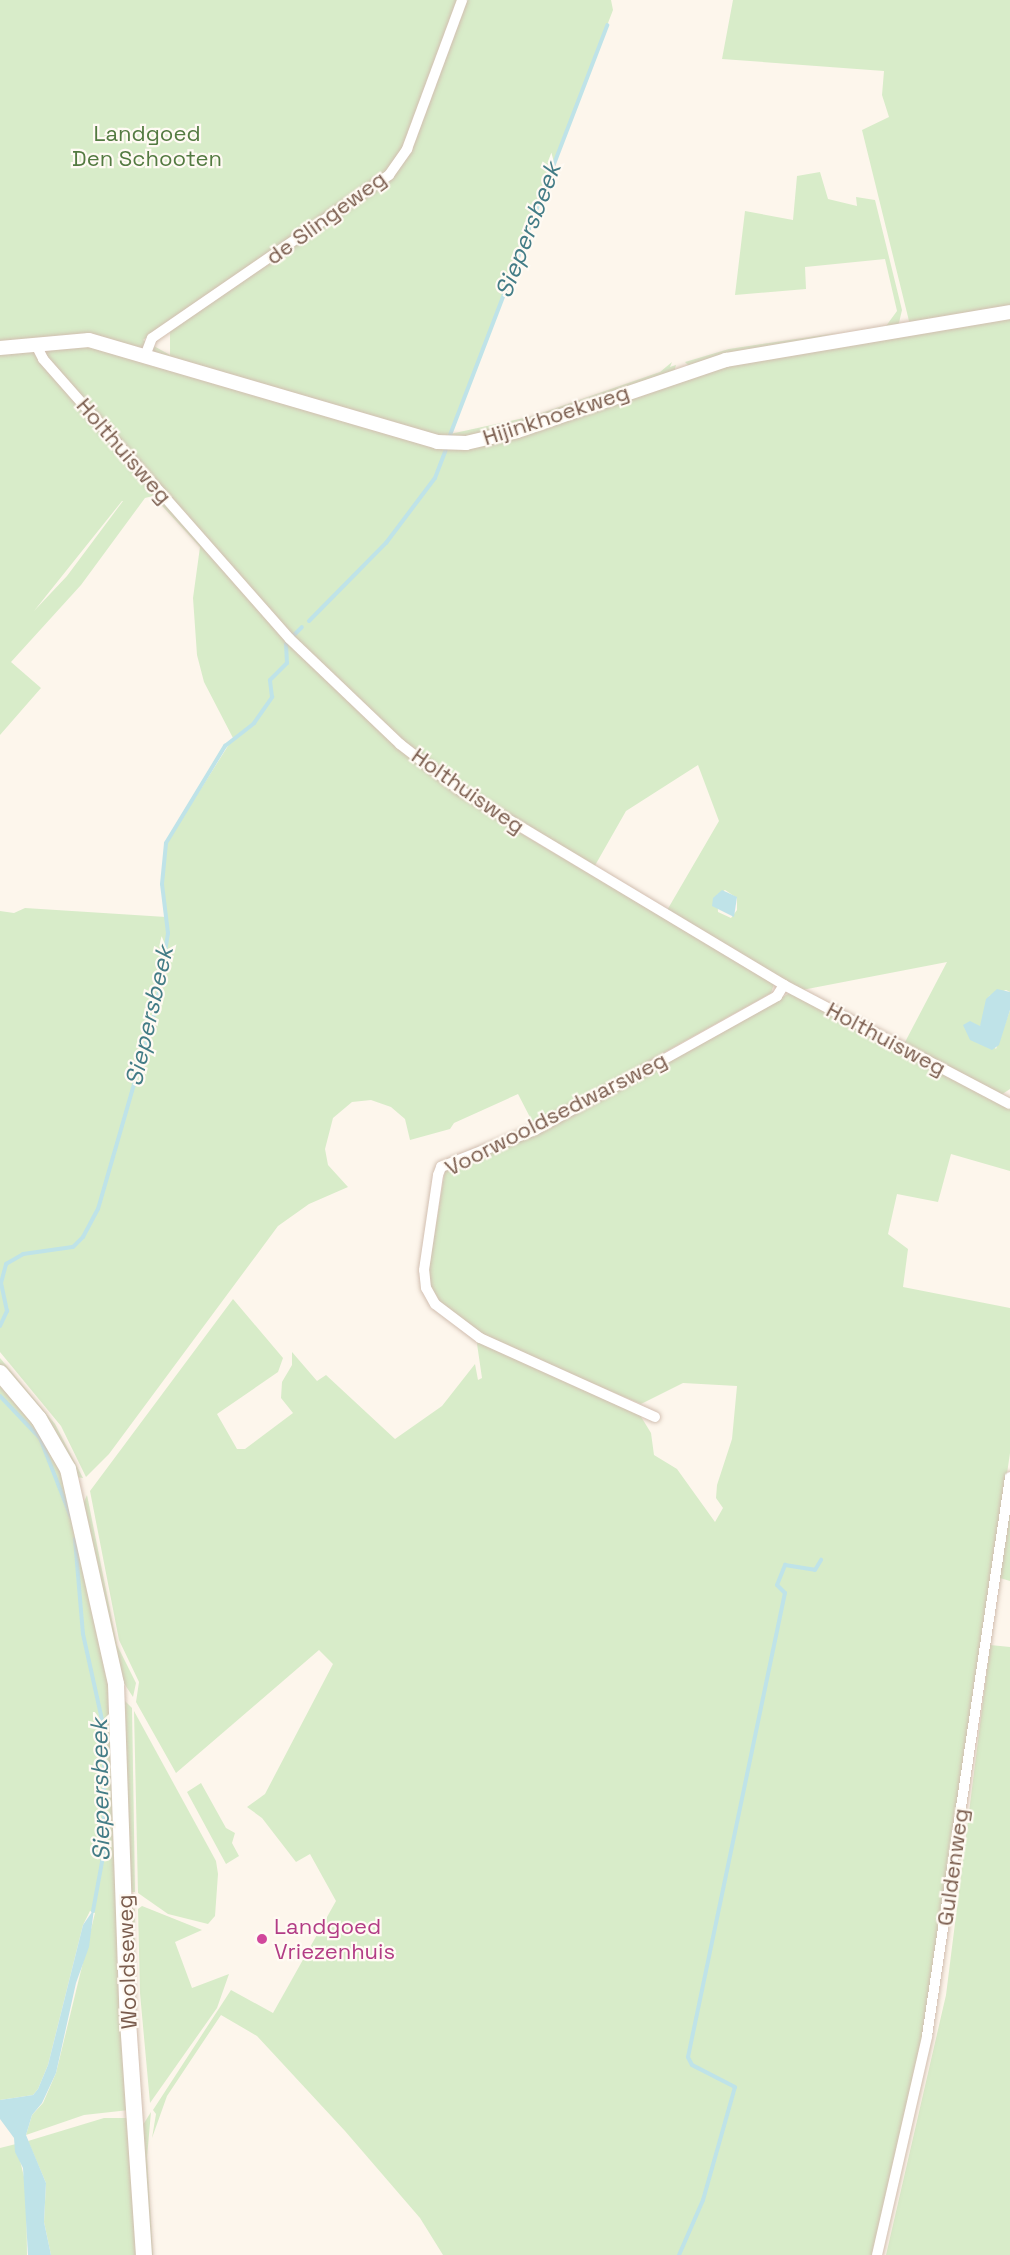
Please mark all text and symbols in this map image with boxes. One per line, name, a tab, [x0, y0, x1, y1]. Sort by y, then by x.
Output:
park label: Landgoed Den Schooten	[72, 120, 222, 172]
water label: Siepersbeek	[489, 158, 567, 302]
street label: de Slingeweg	[261, 166, 391, 270]
street label: Hijinkhoekweg	[479, 379, 633, 451]
street label: Holthuisweg	[71, 393, 177, 509]
street label: Holthuisweg	[407, 742, 529, 840]
water label: Siepersbeek	[119, 943, 179, 1089]
street label: Holthuisweg	[822, 996, 950, 1082]
street label: Voorwooldsedwarsweg	[441, 1047, 671, 1181]
water label: Siepersbeek	[84, 1718, 116, 1862]
street label: Guldenweg	[932, 1806, 974, 1928]
street label: Wooldseweg	[111, 1894, 143, 2030]
place label: Landgoed Vriezenhuis	[274, 1913, 395, 1964]
marker: Landgoed Vriezenhuis	[255, 1932, 269, 1946]

